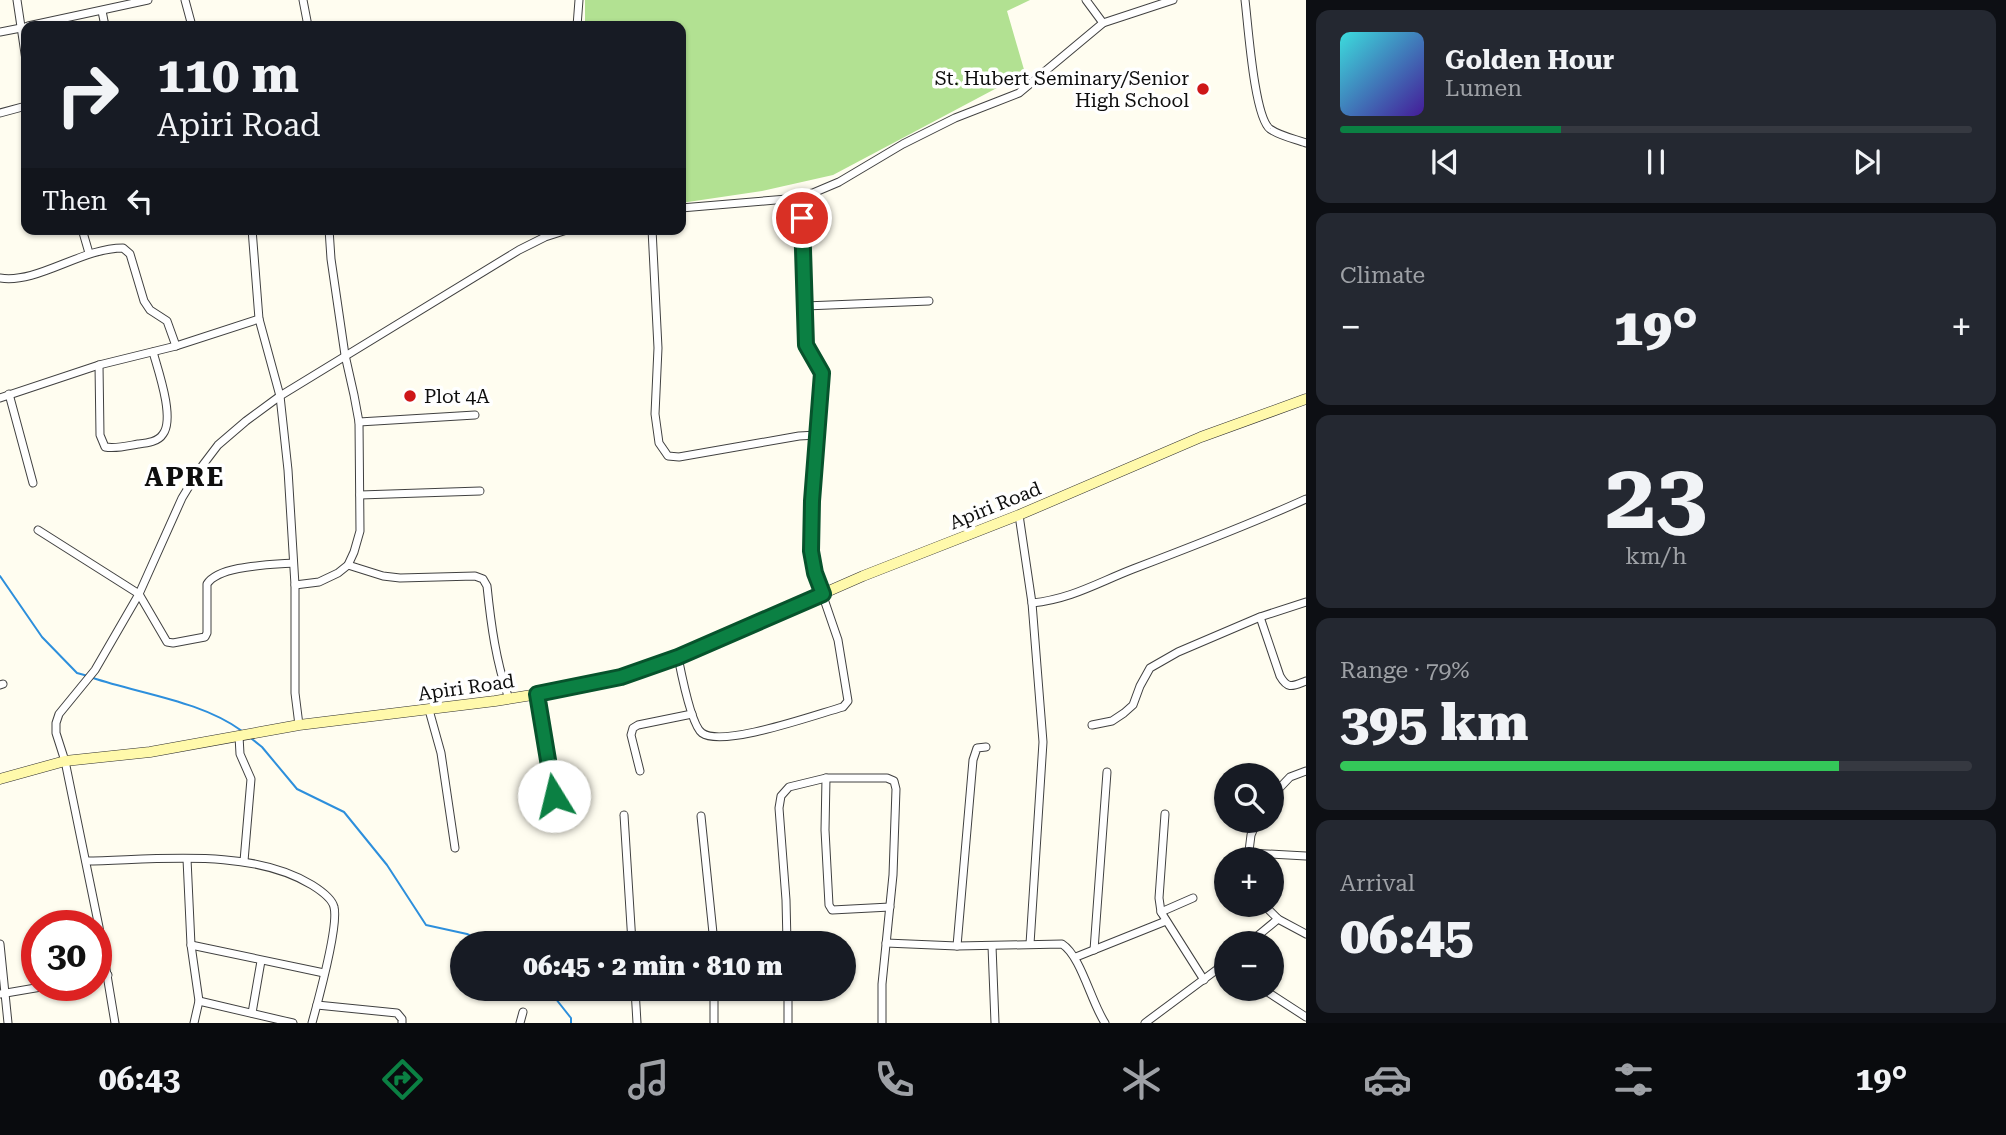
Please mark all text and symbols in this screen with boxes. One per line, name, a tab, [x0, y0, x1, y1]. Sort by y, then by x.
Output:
text: Golden Hour	[1445, 45, 1614, 75]
text: 110 m	[157, 47, 299, 104]
icon: right	[42, 49, 133, 140]
place label: St. Hubert Seminary/Senior High School	[935, 67, 1189, 112]
text: Lumen	[1445, 75, 1522, 102]
marker: St. Hubert Seminary/Senior High School	[1195, 81, 1211, 97]
text: Apiri Road	[157, 106, 320, 144]
icon: previous	[1426, 143, 1464, 181]
icon: pause	[1637, 143, 1675, 181]
icon: next	[1848, 143, 1886, 181]
icon: left	[121, 182, 159, 220]
text: Then	[42, 186, 107, 216]
pin	[772, 188, 832, 248]
icon: arrive	[783, 199, 821, 237]
text: Climate	[1340, 262, 1425, 289]
text: 19°	[1614, 297, 1698, 358]
text: −	[1340, 305, 1361, 349]
text: +	[1951, 305, 1972, 349]
place label: Plot 4A	[424, 385, 490, 408]
marker: Plot 4A	[402, 388, 418, 404]
text: 23	[1605, 444, 1707, 550]
district label: APRE	[145, 462, 225, 492]
street label: Apiri Road	[946, 477, 1044, 534]
text: km/h	[1625, 543, 1687, 570]
text: Range · 79%	[1340, 657, 1469, 684]
street label: Apiri Road	[416, 669, 516, 706]
text: 395 km	[1340, 692, 1528, 753]
position arrow	[517, 759, 591, 833]
map controls	[1214, 763, 1284, 1001]
button: search	[1214, 763, 1284, 833]
button: +	[1214, 847, 1284, 917]
text: Arrival	[1340, 870, 1415, 897]
text: 06:45	[1340, 905, 1474, 966]
speed limit sign: 30	[21, 910, 112, 1001]
button: −	[1214, 931, 1284, 1001]
text: 06:45 · 2 min · 810 m	[523, 951, 783, 981]
icon: directions	[378, 1055, 427, 1104]
icon: music	[624, 1055, 673, 1104]
icon: phone	[870, 1055, 919, 1104]
icon: climate	[1117, 1055, 1166, 1104]
icon: car	[1363, 1055, 1412, 1104]
icon: filters	[1609, 1055, 1658, 1104]
text: 06:43	[99, 1060, 180, 1098]
text: 19°	[1856, 1060, 1907, 1098]

